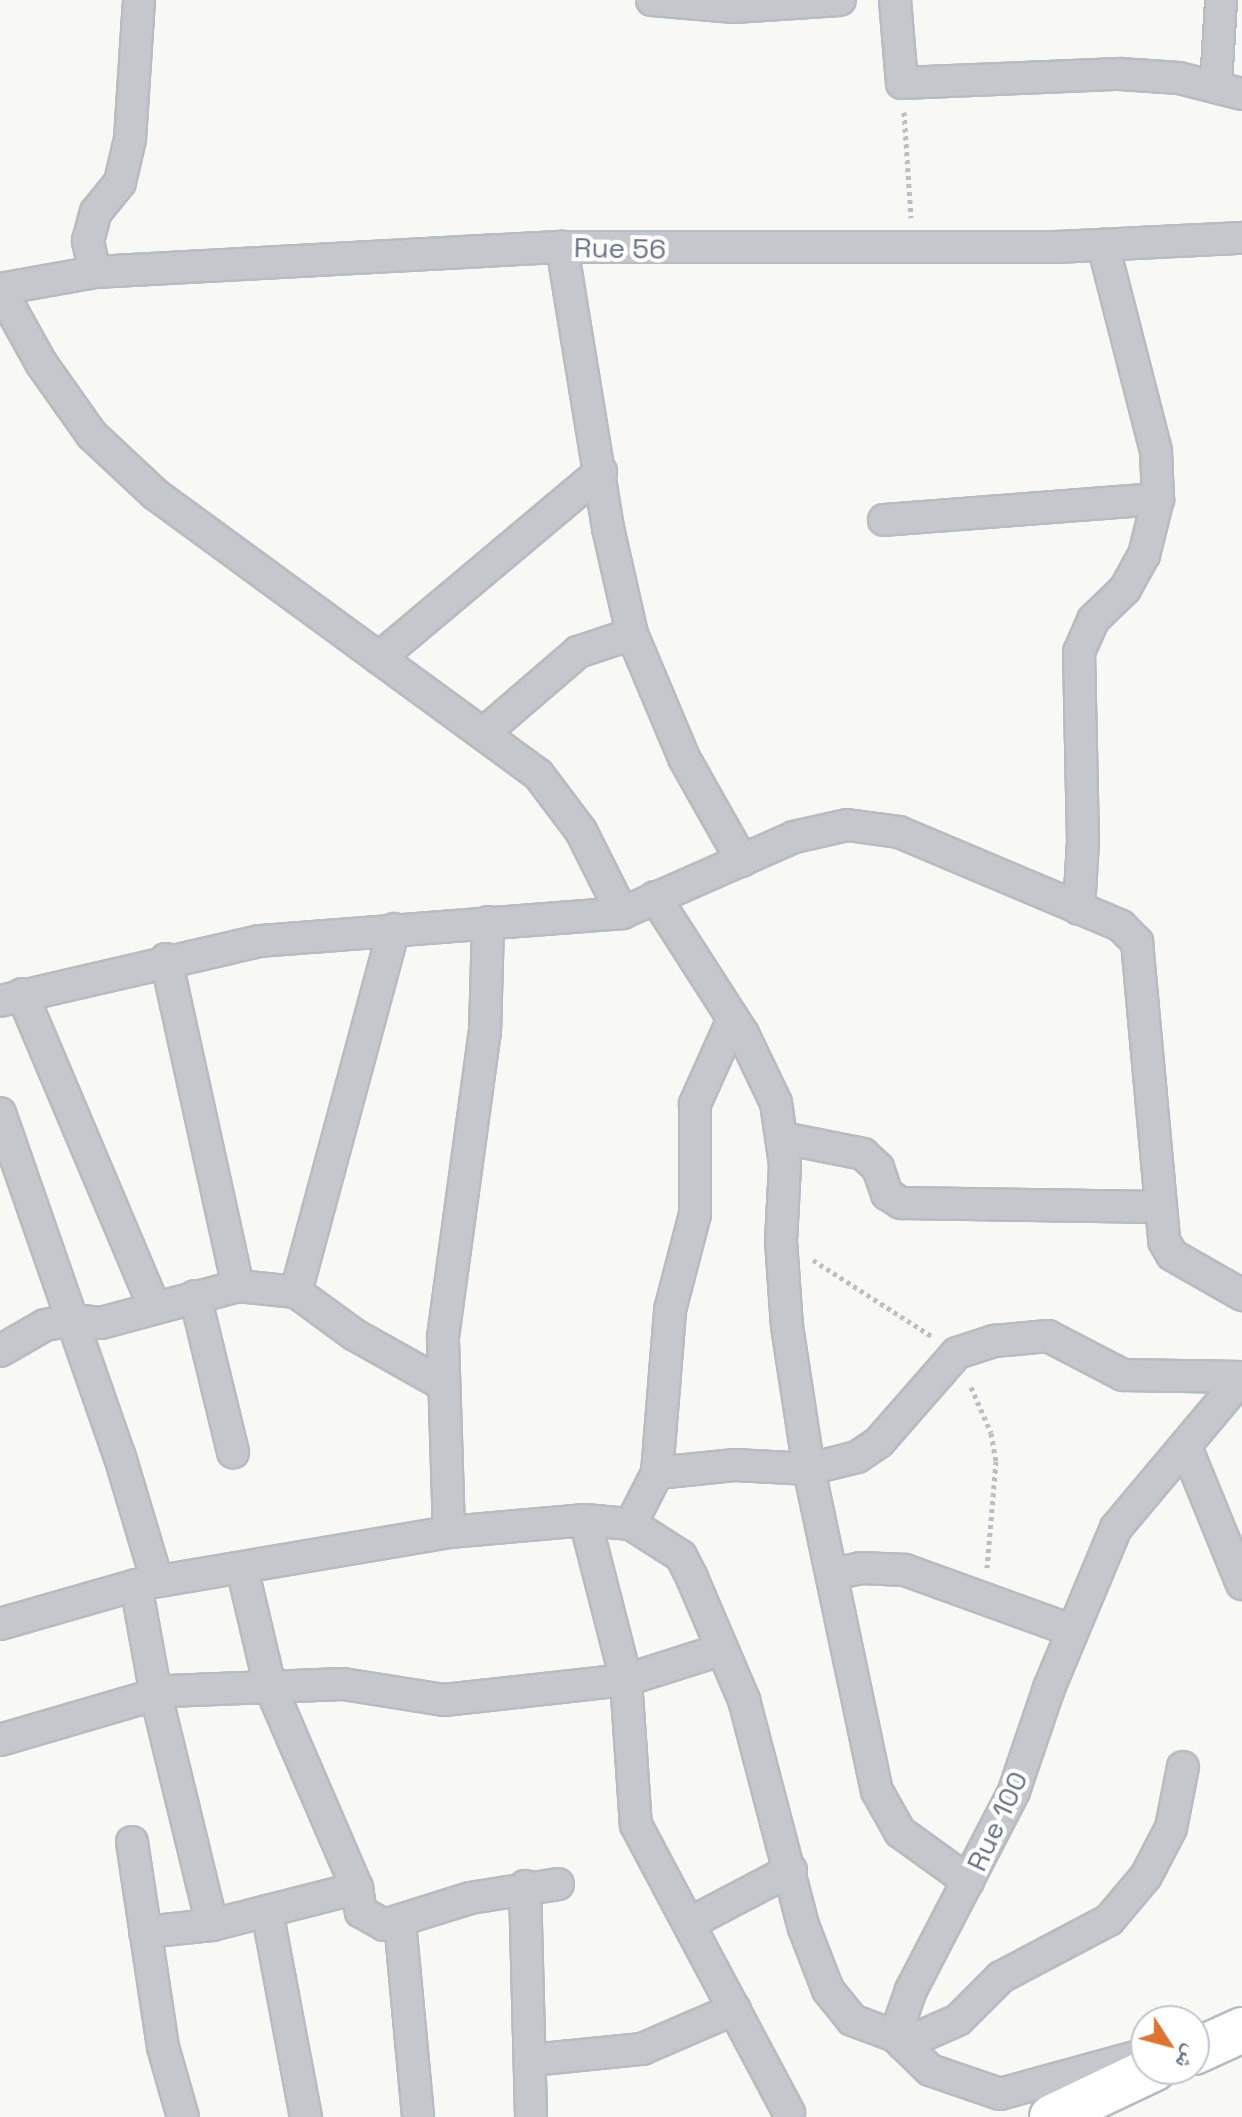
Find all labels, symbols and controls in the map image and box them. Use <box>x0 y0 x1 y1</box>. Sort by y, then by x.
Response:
street label: Rue 56 <box>573 230 667 266</box>
street label: Rue 100 <box>959 1766 1035 1876</box>
north arrow <box>1130 2005 1210 2085</box>
text: ش <box>1170 2040 1206 2076</box>

